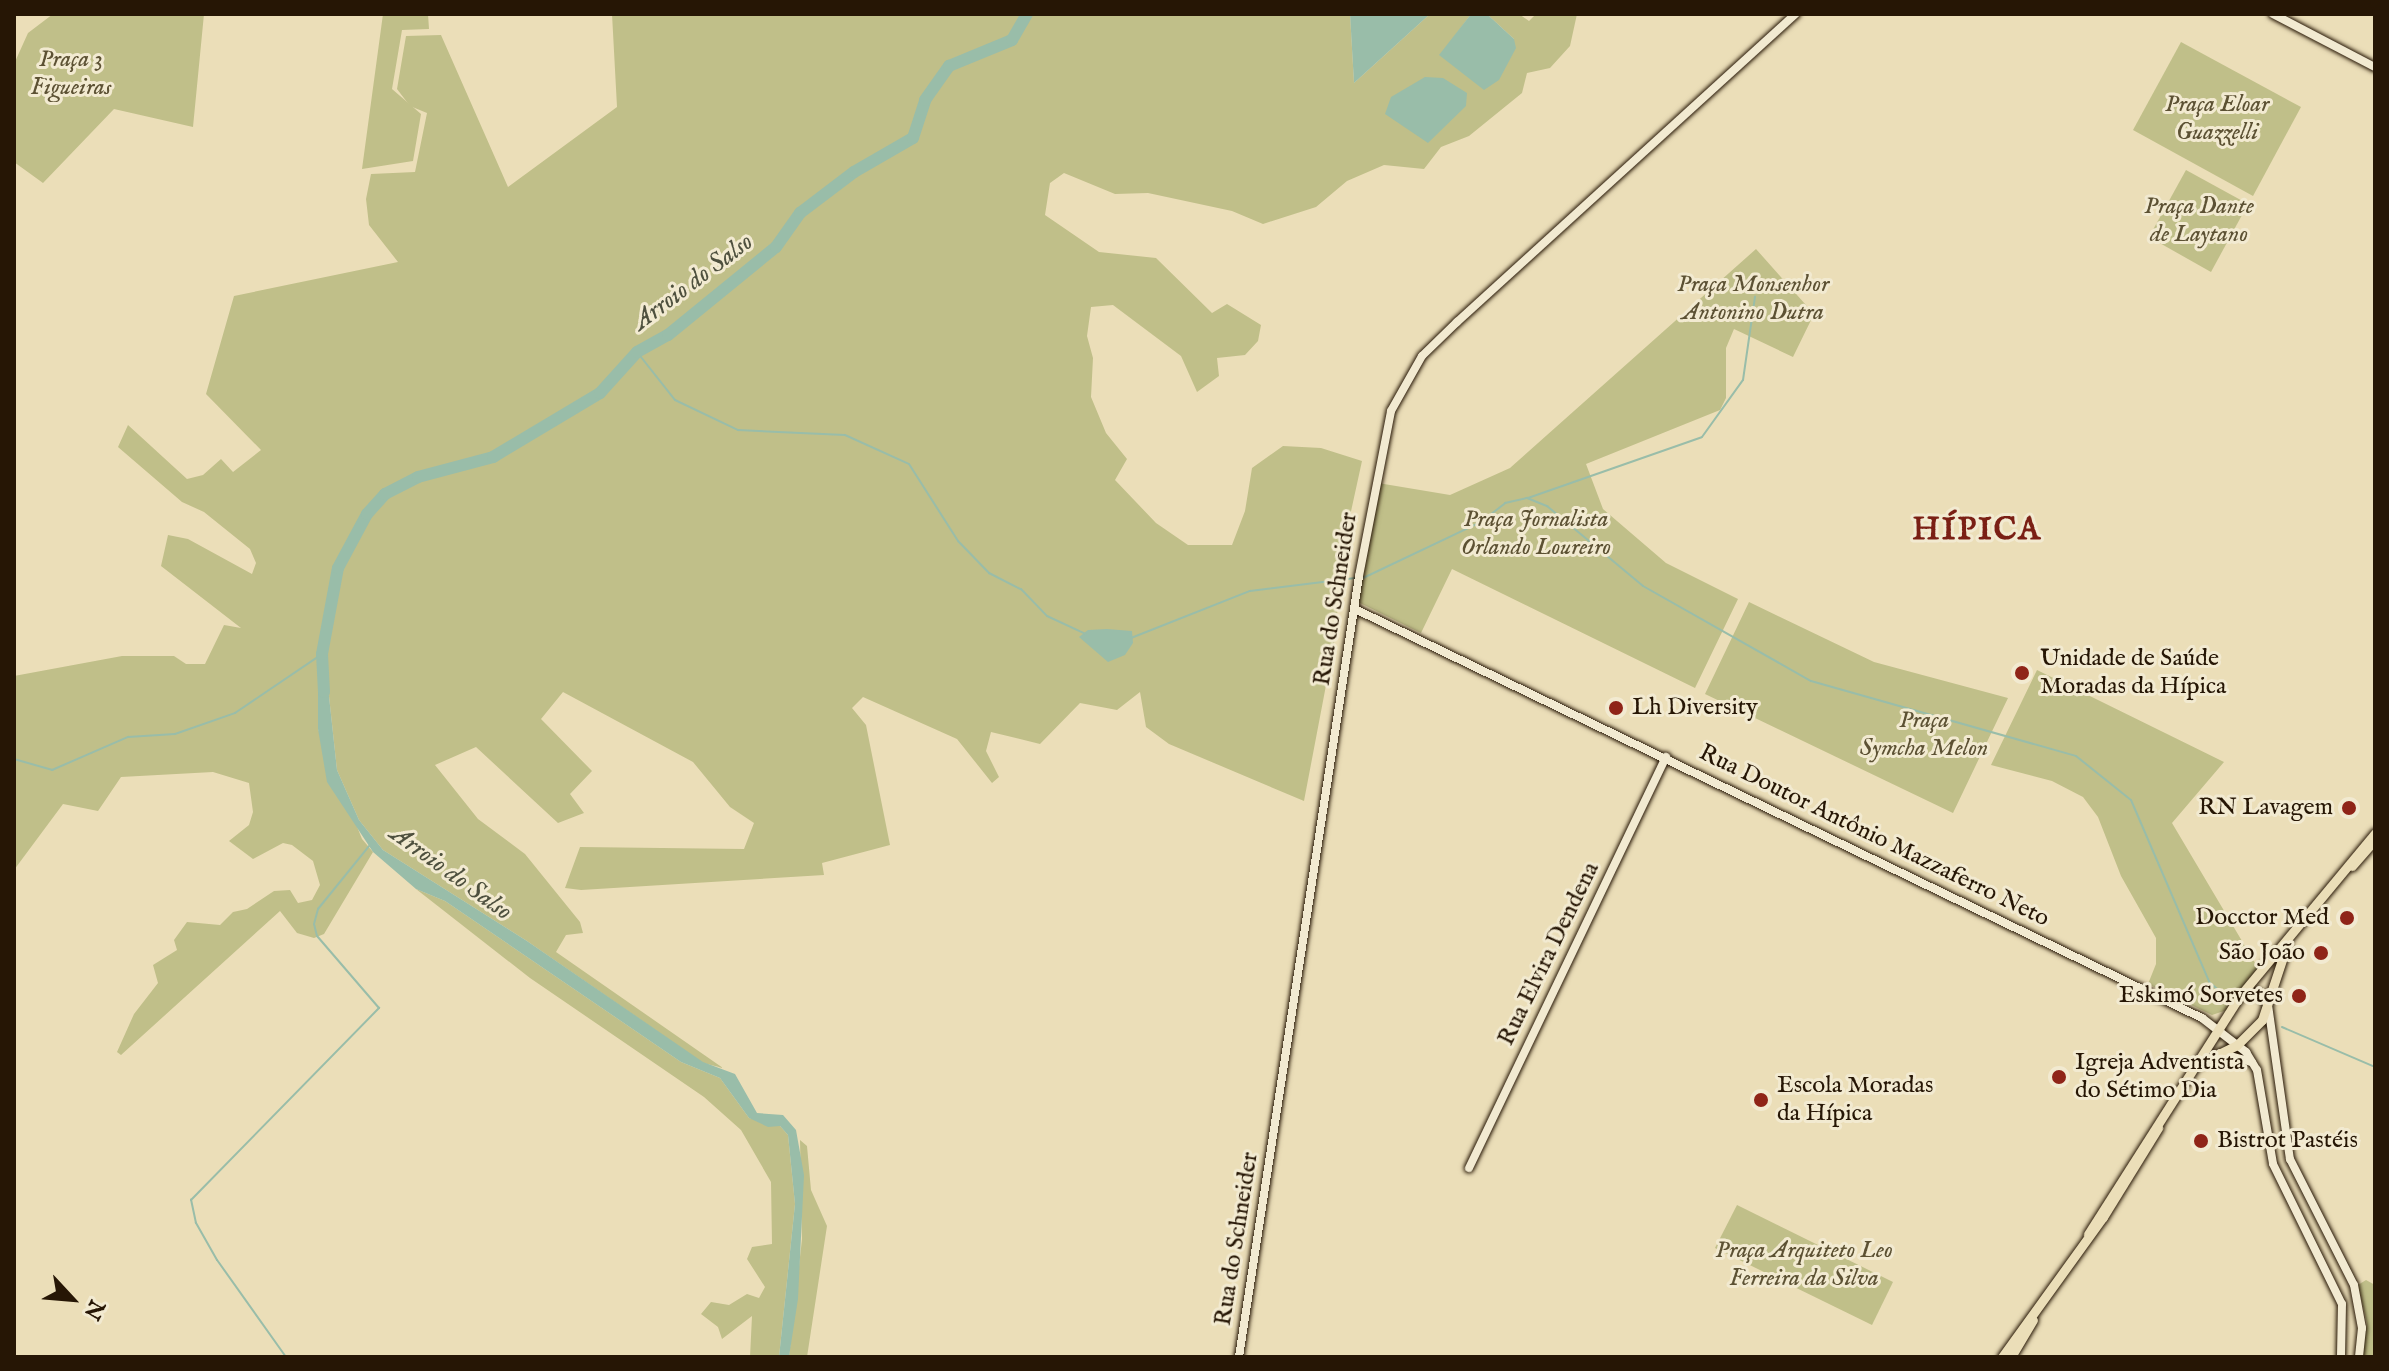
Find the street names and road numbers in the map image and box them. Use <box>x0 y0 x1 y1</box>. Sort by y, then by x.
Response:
street label: Rua do Schneider <box>1308 510 1364 688</box>
street label: Rua Doutor Antônio Mazzaferro Neto <box>1694 738 2054 934</box>
street label: Rua Elvira Dendena <box>1492 858 1606 1050</box>
street label: Rua do Schneider <box>1209 1150 1265 1328</box>

